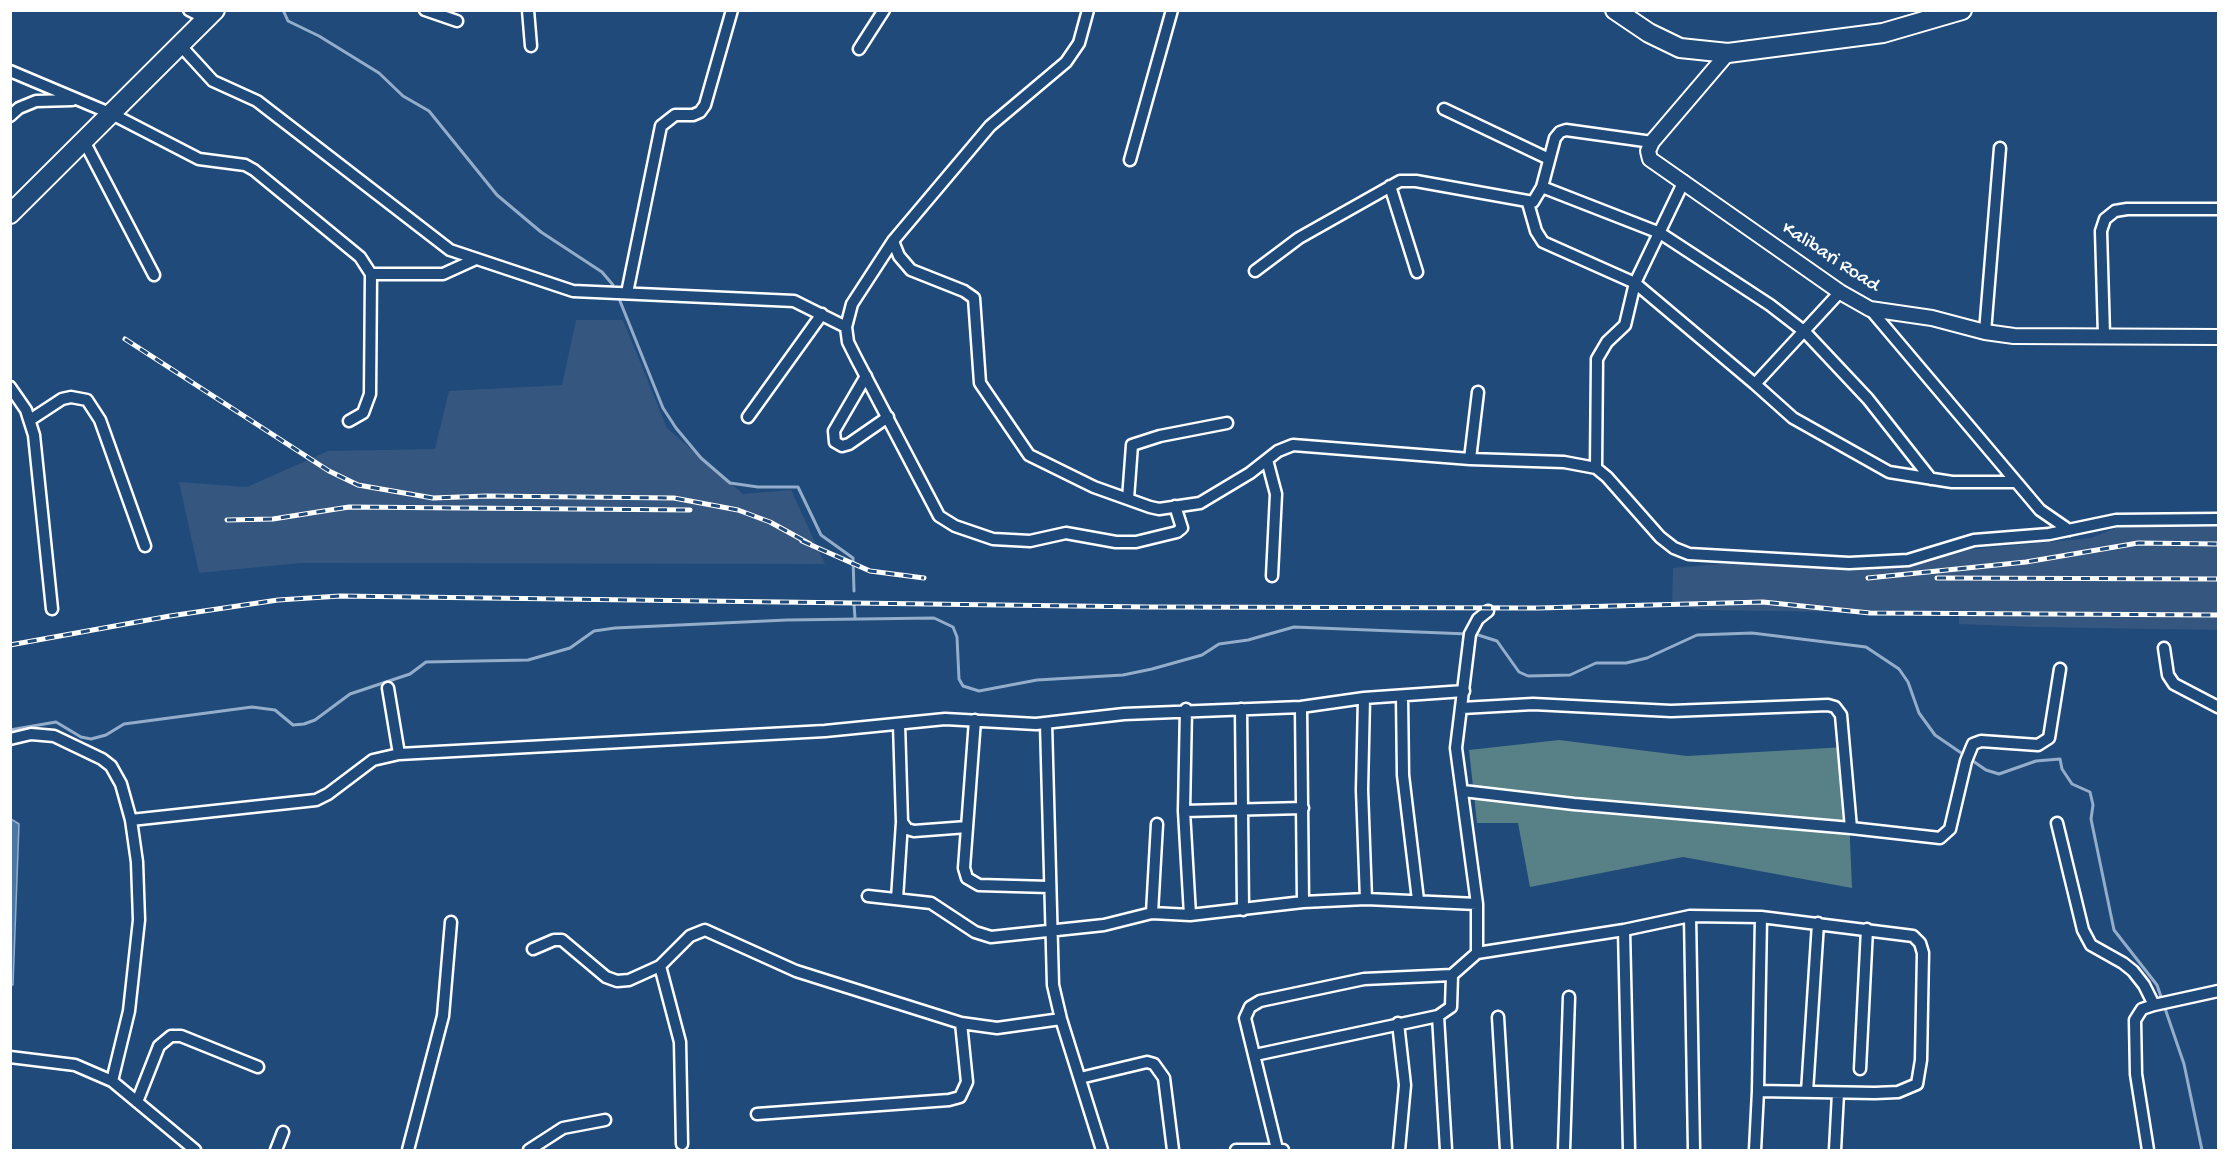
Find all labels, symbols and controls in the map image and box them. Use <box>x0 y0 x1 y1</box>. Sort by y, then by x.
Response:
street label: Kalibari Road <box>1776 217 1884 299</box>

